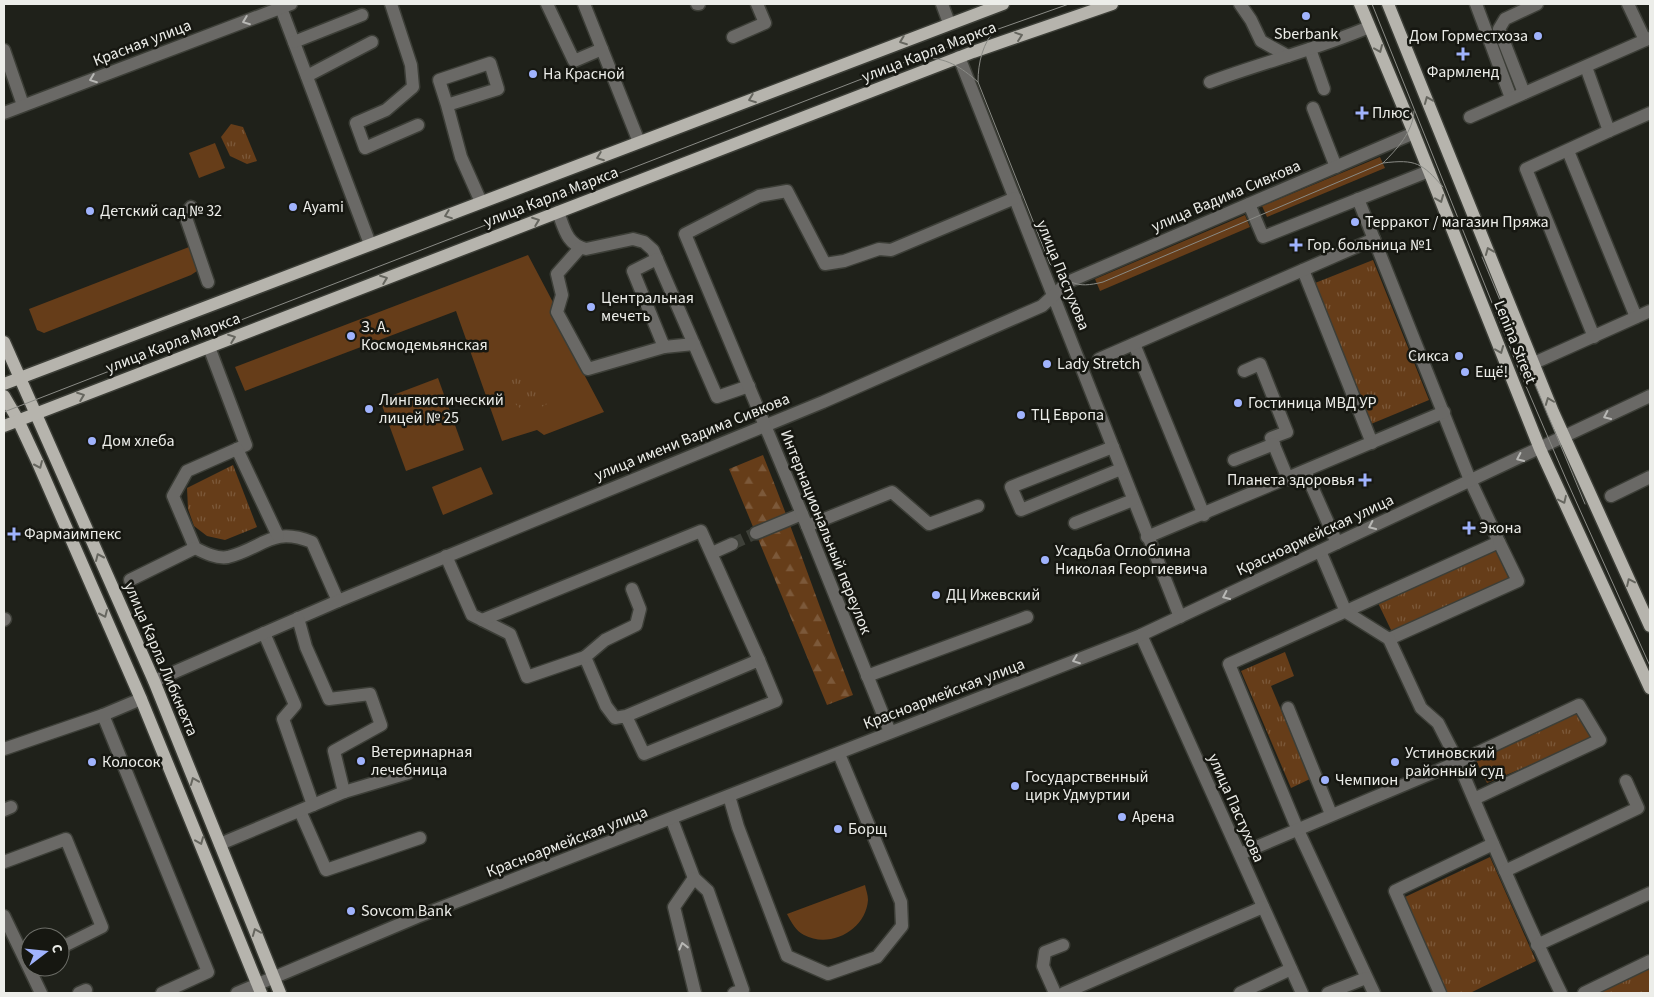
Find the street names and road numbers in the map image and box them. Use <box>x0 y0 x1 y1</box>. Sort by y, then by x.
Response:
street label: Красная улица <box>90 14 194 72</box>
street label: улица Карла Маркса <box>859 16 999 88</box>
street label: улица Вадима Сивкова <box>1148 155 1304 237</box>
street label: улица Карла Маркса <box>481 161 621 233</box>
street label: улица Пастухова <box>1031 217 1095 333</box>
street label: Lenina Street <box>1488 297 1542 388</box>
street label: улица Карла Маркса <box>103 307 243 379</box>
street label: улица имени Вадима Сивкова <box>591 388 793 486</box>
street label: Интернациональный переулок <box>775 426 877 638</box>
street label: Красноармейская улица <box>1233 489 1397 581</box>
street label: улица Карла Либкнехта <box>119 579 203 739</box>
street label: Красноармейская улица <box>860 653 1028 735</box>
street label: улица Пастухова <box>1202 750 1270 866</box>
street label: Красноармейская улица <box>483 801 651 883</box>

